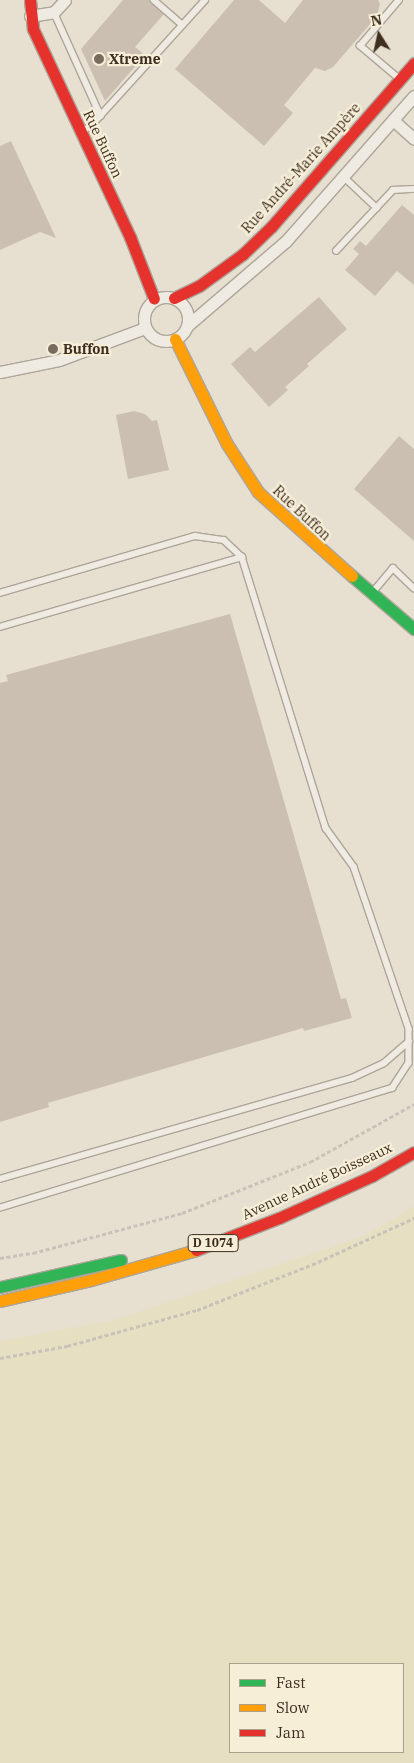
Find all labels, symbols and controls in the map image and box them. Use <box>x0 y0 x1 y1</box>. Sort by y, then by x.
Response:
north arrow <box>354 10 404 60</box>
text: N <box>369 10 383 30</box>
place label: Xtreme <box>109 51 161 67</box>
marker: Xtreme <box>93 53 105 65</box>
street label: Rue André-Marie Ampère <box>238 99 364 237</box>
street label: Rue Buffon <box>80 107 126 181</box>
place label: Buffon <box>63 341 110 357</box>
marker: Buffon <box>47 343 59 355</box>
street label: Rue Buffon <box>270 482 334 544</box>
street label: Avenue André Boisseaux <box>239 1139 395 1223</box>
road number: D 1074 <box>187 1234 239 1252</box>
legend <box>229 1663 404 1753</box>
text: Fast <box>276 1673 306 1692</box>
text: Slow <box>276 1698 309 1717</box>
text: Jam <box>276 1723 305 1742</box>

